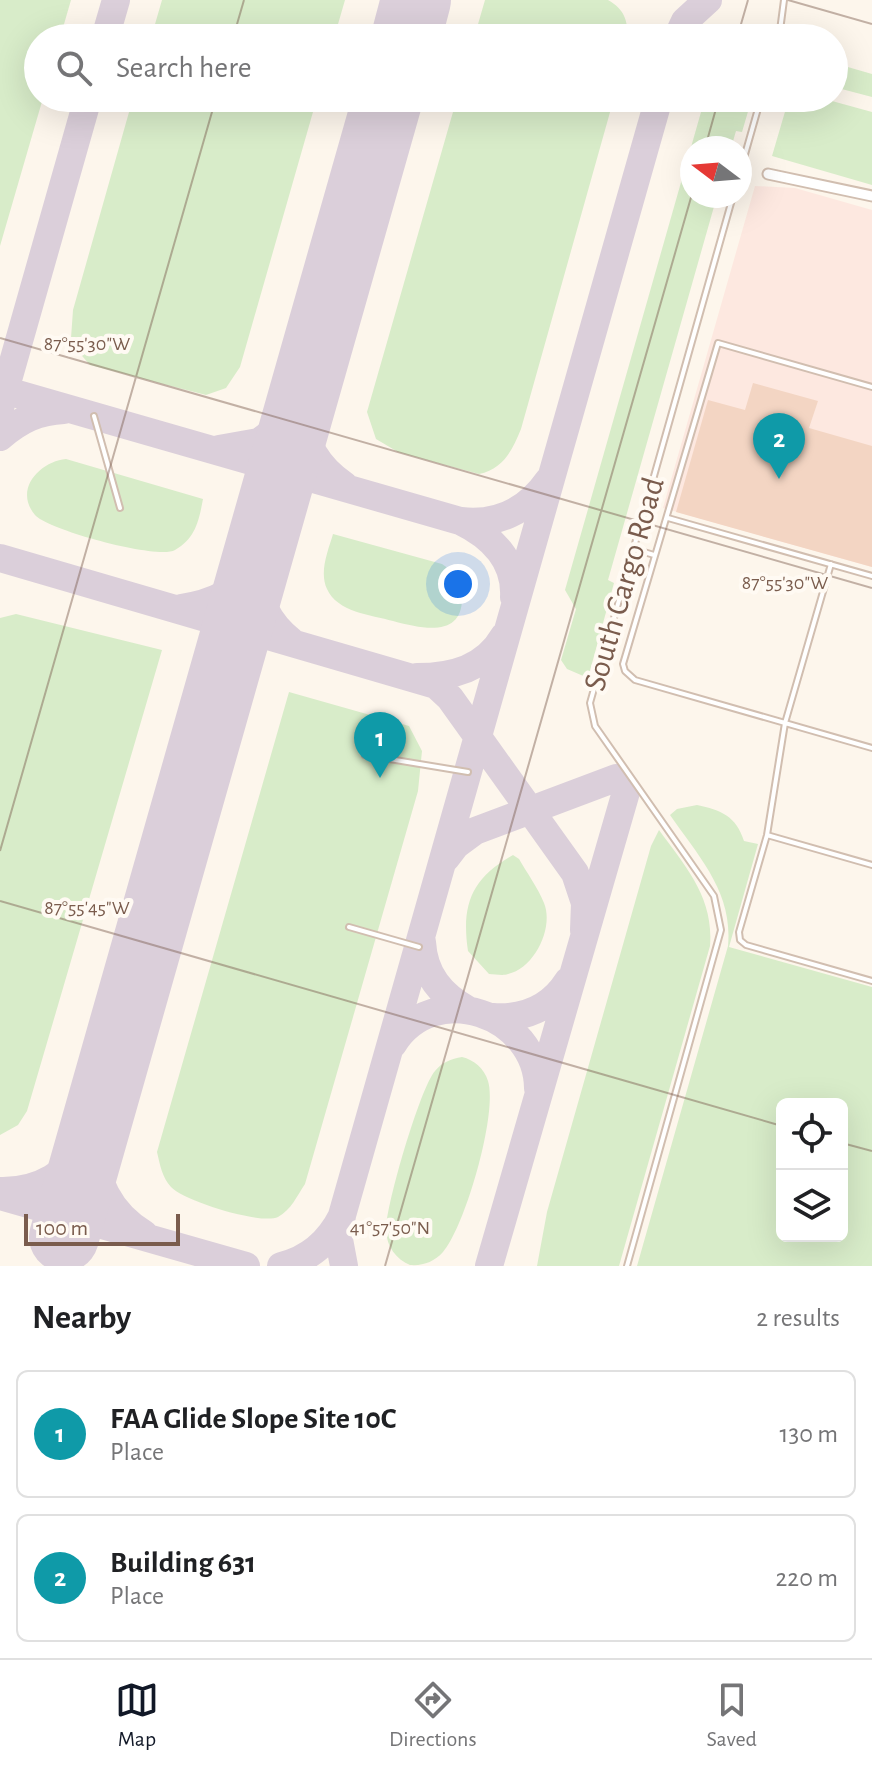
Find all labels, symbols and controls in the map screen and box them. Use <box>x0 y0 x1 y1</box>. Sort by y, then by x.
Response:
search box <box>24 24 848 112</box>
icon: search <box>52 46 96 90</box>
text: Search here <box>116 53 252 83</box>
north arrow <box>680 136 752 208</box>
text: 87°55'30"W <box>44 334 130 354</box>
pin: 2 <box>753 413 805 479</box>
street label: South Cargo Road <box>578 474 670 694</box>
your location <box>438 564 478 604</box>
text: 87°55'30"W <box>742 573 828 593</box>
pin: 1 <box>354 712 406 778</box>
text: 87°55'45"W <box>44 898 130 918</box>
map controls <box>776 1098 848 1242</box>
button: locate <box>776 1098 848 1170</box>
button: layers <box>776 1170 848 1242</box>
scale bar <box>24 1210 180 1246</box>
text: 100 m <box>36 1217 88 1239</box>
text: 41°57'50"N <box>350 1218 430 1238</box>
text: Nearby <box>32 1301 131 1335</box>
text: 2 results <box>756 1305 840 1331</box>
text: FAA Glide Slope Site 10C <box>110 1404 396 1434</box>
text: 1 <box>55 1421 65 1447</box>
text: 130 m <box>780 1421 838 1447</box>
text: Place <box>110 1439 164 1465</box>
text: Building 631 <box>110 1548 256 1578</box>
text: 2 <box>54 1565 66 1591</box>
text: 220 m <box>776 1565 838 1591</box>
text: Place <box>110 1583 164 1609</box>
tab: Map <box>115 1678 159 1752</box>
tab: Directions <box>389 1678 477 1752</box>
tab: Saved <box>707 1678 757 1752</box>

